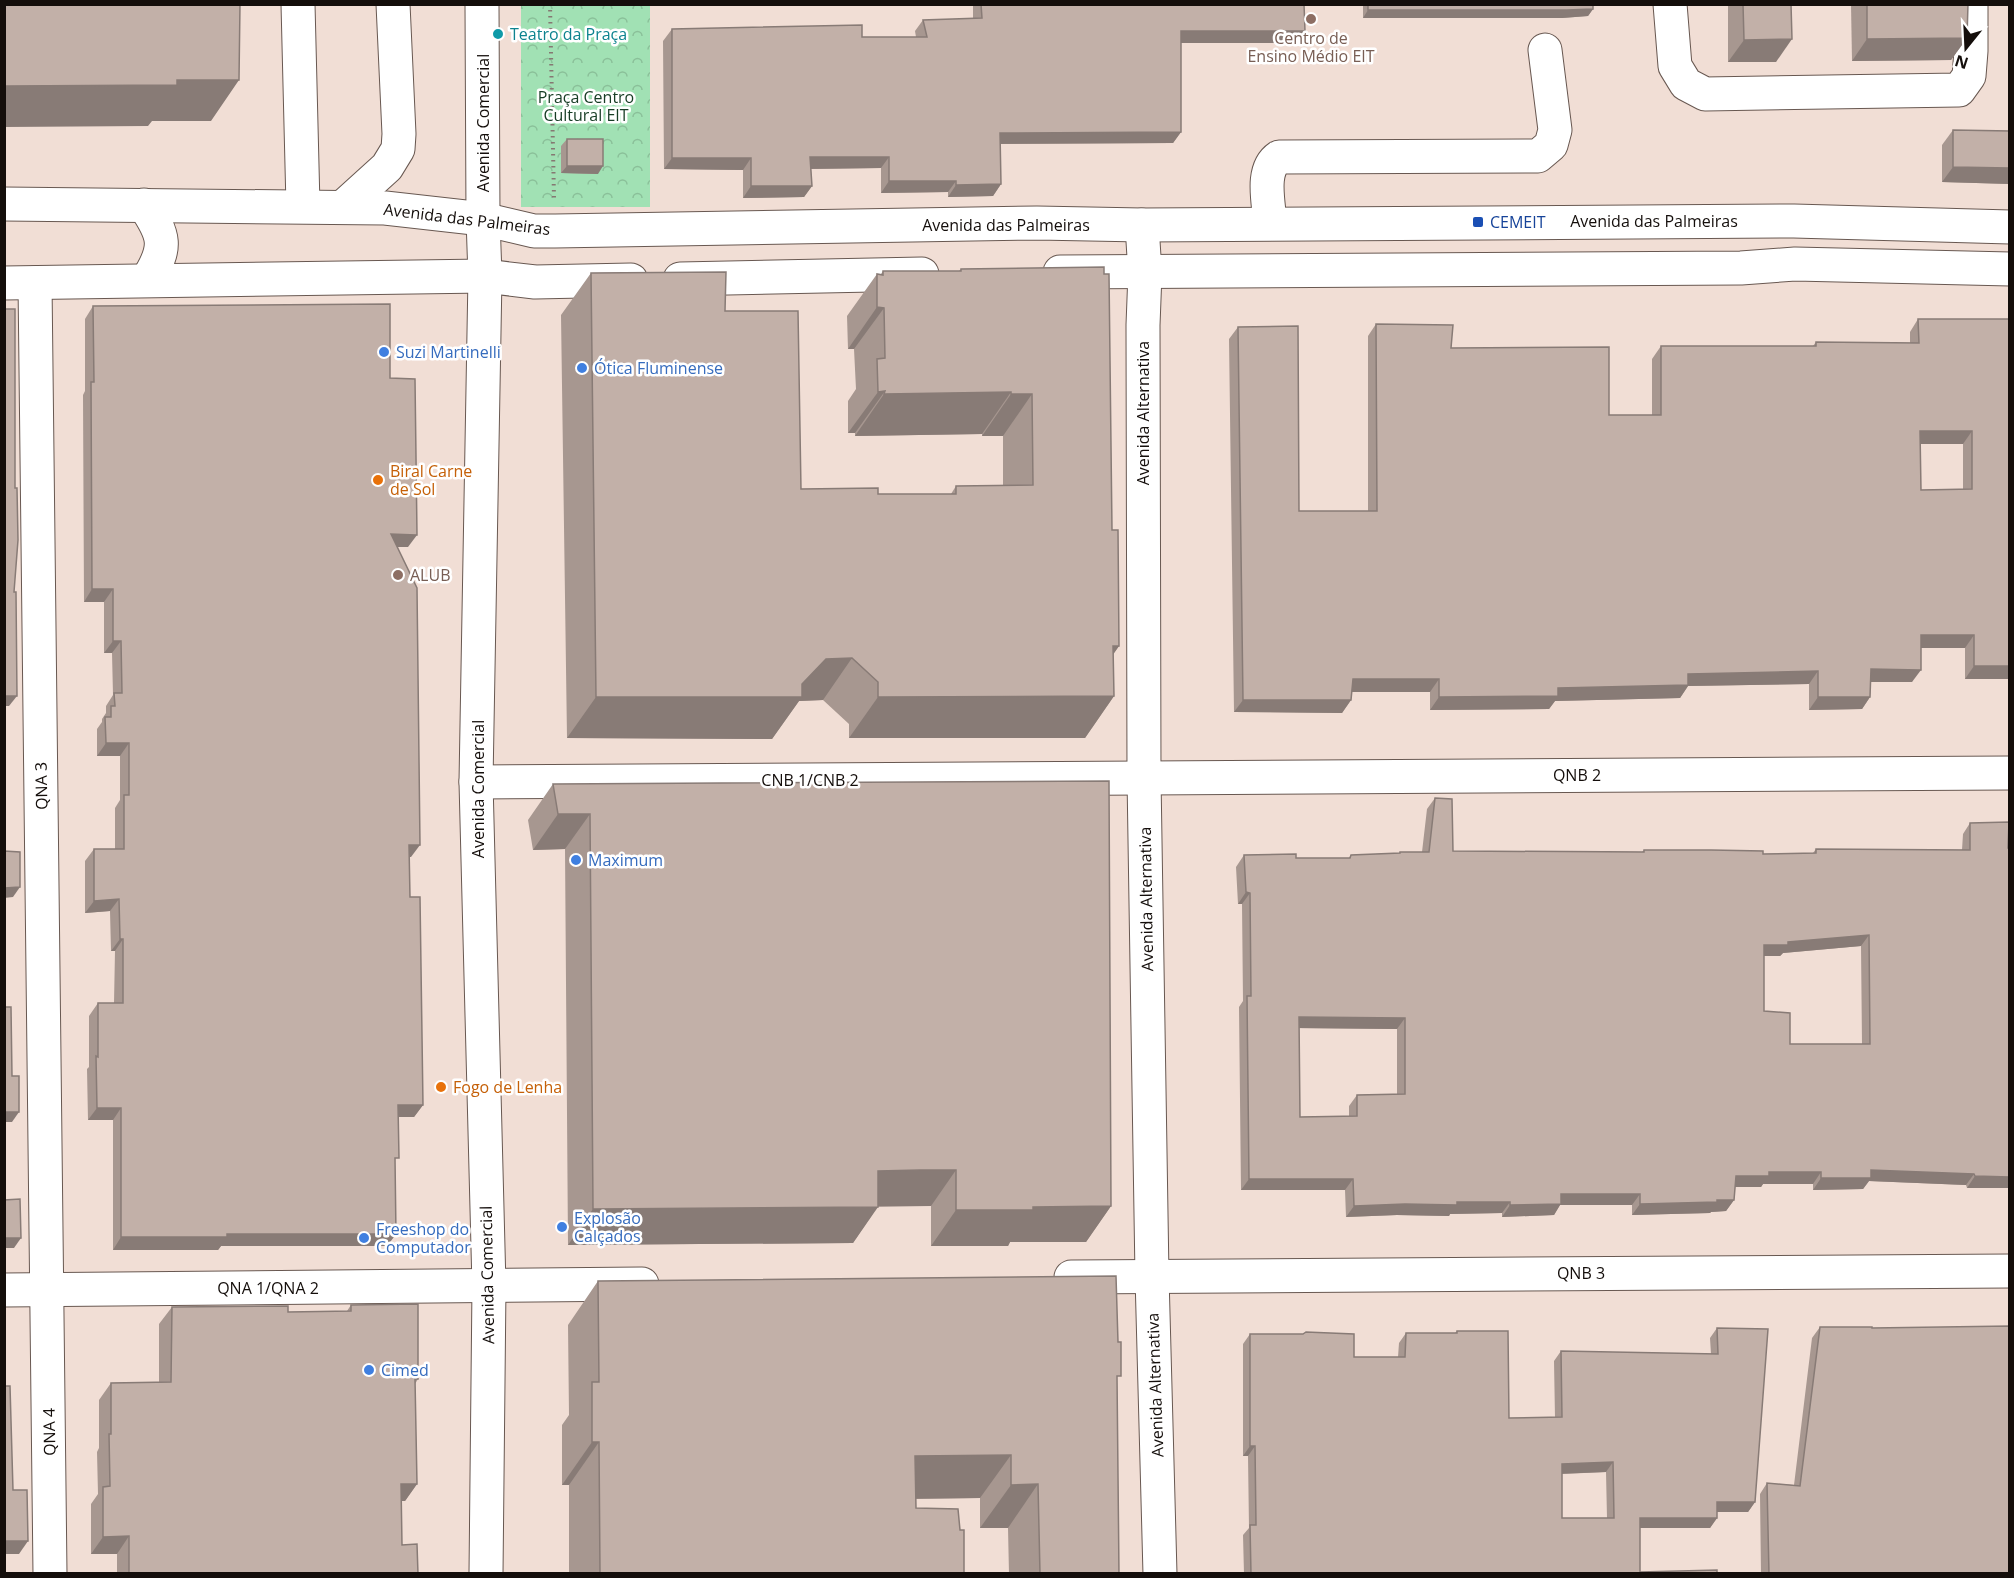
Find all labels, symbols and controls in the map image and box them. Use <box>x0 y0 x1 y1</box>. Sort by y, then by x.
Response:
marker: Centro de Ensino Médio EIT <box>1304 12 1318 26</box>
north arrow <box>1936 18 1996 78</box>
place label: Teatro da Praça <box>510 23 627 45</box>
marker: Teatro da Praça <box>491 27 505 41</box>
place label: Centro de Ensino Médio EIT <box>1247 27 1375 67</box>
text: N <box>1952 50 1971 75</box>
street label: Avenida Comercial <box>472 54 494 192</box>
park label: Praça Centro Cultural EIT <box>538 86 634 126</box>
street label: Avenida das Palmeiras <box>382 198 552 240</box>
street label: Avenida das Palmeiras <box>1570 210 1738 232</box>
place label: CEMEIT <box>1490 211 1546 233</box>
street label: Avenida das Palmeiras <box>922 214 1090 236</box>
marker: CEMEIT <box>1471 215 1485 229</box>
place label: Suzi Martinelli <box>396 341 501 363</box>
street label: Avenida Alternativa <box>1132 341 1154 485</box>
marker: Suzi Martinelli <box>377 345 391 359</box>
place label: Ótica Fluminense <box>594 357 723 379</box>
marker: Ótica Fluminense <box>575 361 589 375</box>
place label: Biral Carne de Sol <box>390 460 472 500</box>
marker: Biral Carne de Sol <box>371 473 385 487</box>
place label: ALUB <box>410 564 450 586</box>
marker: ALUB <box>391 568 405 582</box>
street label: Avenida Comercial <box>467 720 489 858</box>
street label: QNA 3 <box>30 762 52 810</box>
street label: QNB 2 <box>1553 764 1601 786</box>
street label: CNB 1/CNB 2 <box>761 769 859 791</box>
street label: Avenida Alternativa <box>1134 827 1158 971</box>
place label: Maximum <box>588 849 663 871</box>
marker: Maximum <box>569 853 583 867</box>
place label: Fogo de Lenha <box>453 1076 562 1098</box>
marker: Fogo de Lenha <box>434 1080 448 1094</box>
street label: Avenida Comercial <box>475 1206 499 1344</box>
place label: Explosão Calçados <box>574 1207 641 1247</box>
place label: Freeshop do Computador <box>376 1218 471 1258</box>
marker: Explosão Calçados <box>555 1220 569 1234</box>
marker: Freeshop do Computador <box>357 1231 371 1245</box>
street label: QNB 3 <box>1557 1262 1605 1284</box>
street label: QNA 1/QNA 2 <box>217 1277 319 1299</box>
street label: Avenida Alternativa <box>1141 1312 1169 1458</box>
place label: Cimed <box>381 1359 429 1381</box>
marker: Cimed <box>362 1363 376 1377</box>
street label: QNA 4 <box>38 1408 60 1456</box>

